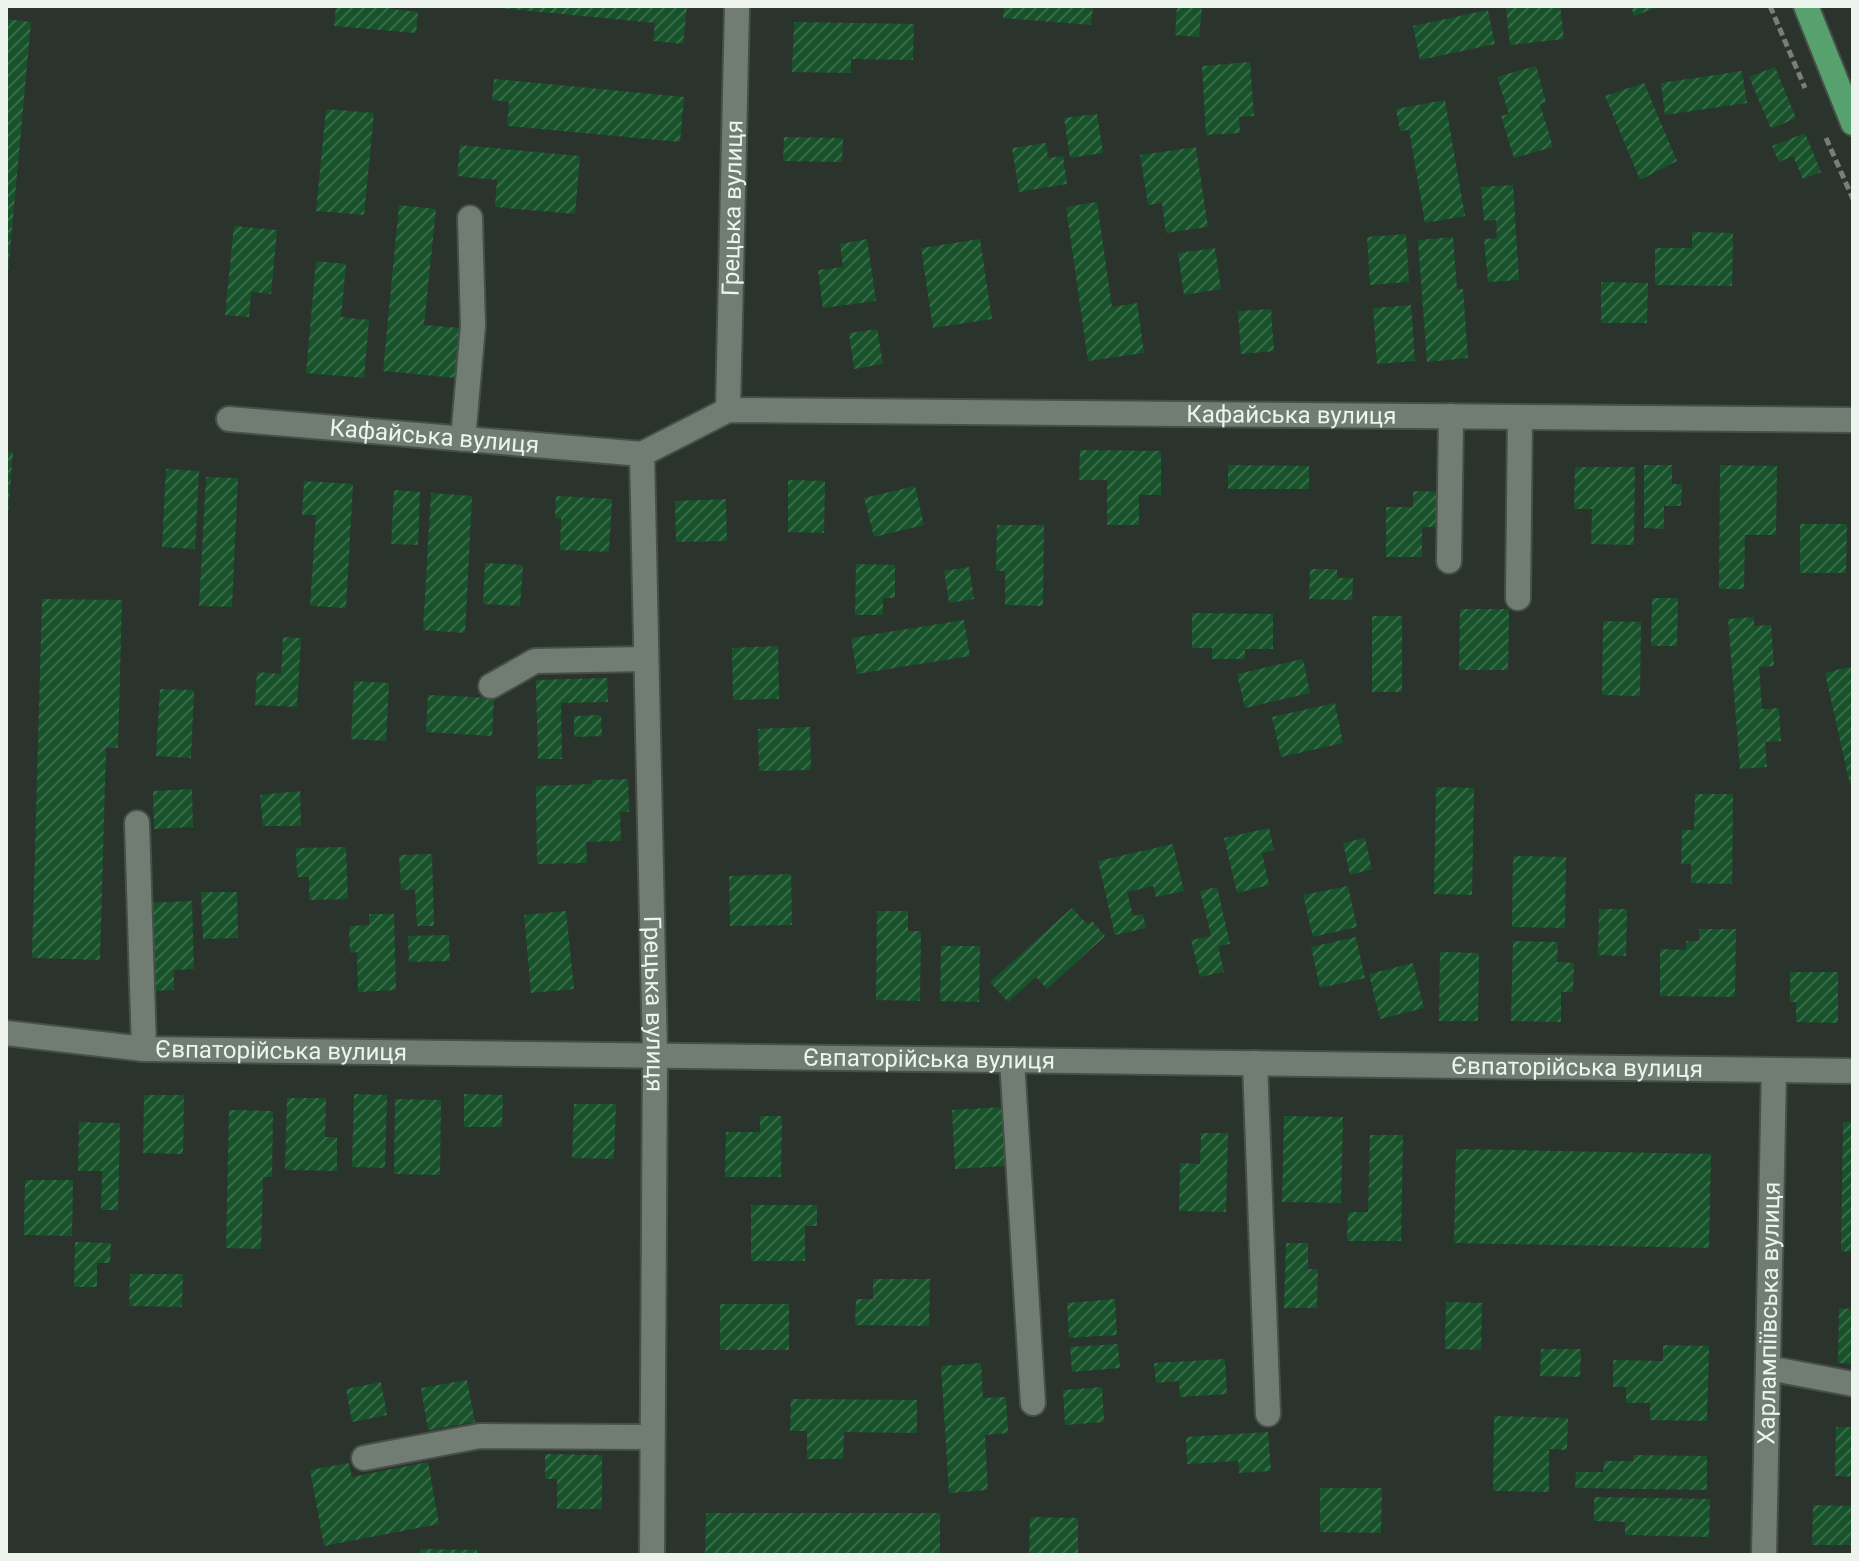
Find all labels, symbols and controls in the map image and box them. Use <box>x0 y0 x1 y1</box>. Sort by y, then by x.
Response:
street label: Грецька вулиця <box>717 120 748 296</box>
street label: Кафайська вулиця <box>1186 400 1397 430</box>
street label: Кафайська вулиця <box>328 414 540 459</box>
street label: Грецька вулиця <box>638 915 669 1092</box>
street label: Євпаторійська вулиця <box>155 1035 407 1066</box>
street label: Євпаторійська вулиця <box>803 1043 1055 1075</box>
street label: Євпаторійська вулиця <box>1451 1052 1703 1083</box>
street label: Харлампіївська вулиця <box>1752 1181 1786 1445</box>

